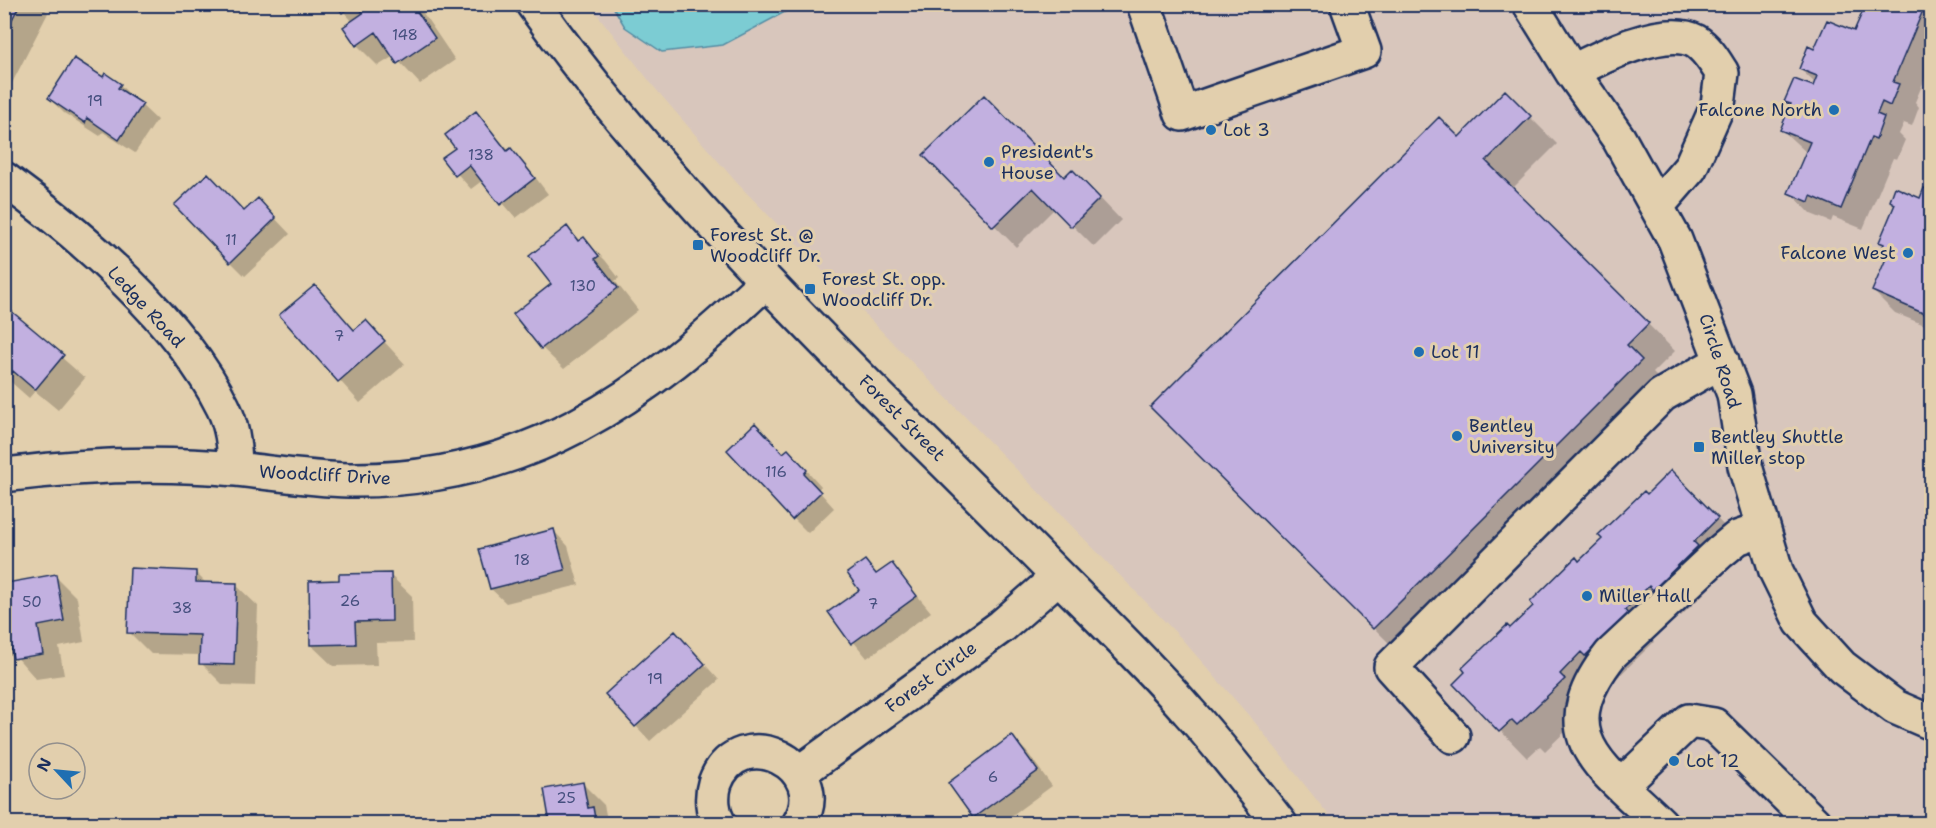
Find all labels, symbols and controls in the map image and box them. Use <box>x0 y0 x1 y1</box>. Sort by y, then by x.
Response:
house number: 148 <box>392 25 418 45</box>
house number: 19 <box>87 91 103 111</box>
place label: Falcone North <box>1699 98 1822 122</box>
marker: Falcone North <box>1827 103 1841 117</box>
place label: Lot 3 <box>1223 118 1270 142</box>
marker: Lot 3 <box>1204 123 1218 137</box>
place label: President's House <box>1001 140 1094 185</box>
house number: 138 <box>468 145 494 165</box>
marker: President's House <box>982 155 996 169</box>
place label: Forest St. @ Woodcliff Dr. <box>710 223 821 268</box>
house number: 11 <box>225 230 237 250</box>
marker: Forest St. @ Woodcliff Dr. <box>691 238 705 252</box>
place label: Falcone West <box>1781 241 1896 265</box>
marker: Falcone West <box>1901 246 1915 260</box>
street label: Ledge Road <box>102 261 190 353</box>
place label: Forest St. opp. Woodcliff Dr. <box>822 267 946 312</box>
house number: 130 <box>570 276 596 296</box>
marker: Forest St. opp. Woodcliff Dr. <box>803 282 817 296</box>
street label: Circle Road <box>1693 310 1747 412</box>
house number: 7 <box>334 326 344 346</box>
place label: Lot 11 <box>1431 340 1480 364</box>
marker: Lot 11 <box>1412 345 1426 359</box>
street label: Forest Street <box>854 370 951 467</box>
place label: Bentley University <box>1469 414 1555 459</box>
place label: Bentley Shuttle Miller stop <box>1711 425 1844 470</box>
marker: Bentley University <box>1450 429 1464 443</box>
marker: Bentley Shuttle Miller stop <box>1692 440 1706 454</box>
street label: Woodcliff Drive <box>258 460 392 490</box>
house number: 116 <box>765 462 787 482</box>
house number: 18 <box>514 550 530 570</box>
place label: Miller Hall <box>1599 584 1692 608</box>
marker: Miller Hall <box>1580 589 1594 603</box>
house number: 26 <box>340 591 360 611</box>
house number: 50 <box>22 592 42 612</box>
house number: 7 <box>868 594 878 614</box>
house number: 38 <box>172 598 192 618</box>
street label: Forest Circle <box>880 636 982 718</box>
house number: 19 <box>647 669 663 689</box>
north arrow <box>27 741 87 801</box>
place label: Lot 12 <box>1686 749 1739 773</box>
text: N <box>32 754 56 775</box>
marker: Lot 12 <box>1667 754 1681 768</box>
house number: 6 <box>988 767 998 787</box>
house number: 25 <box>556 788 576 808</box>

